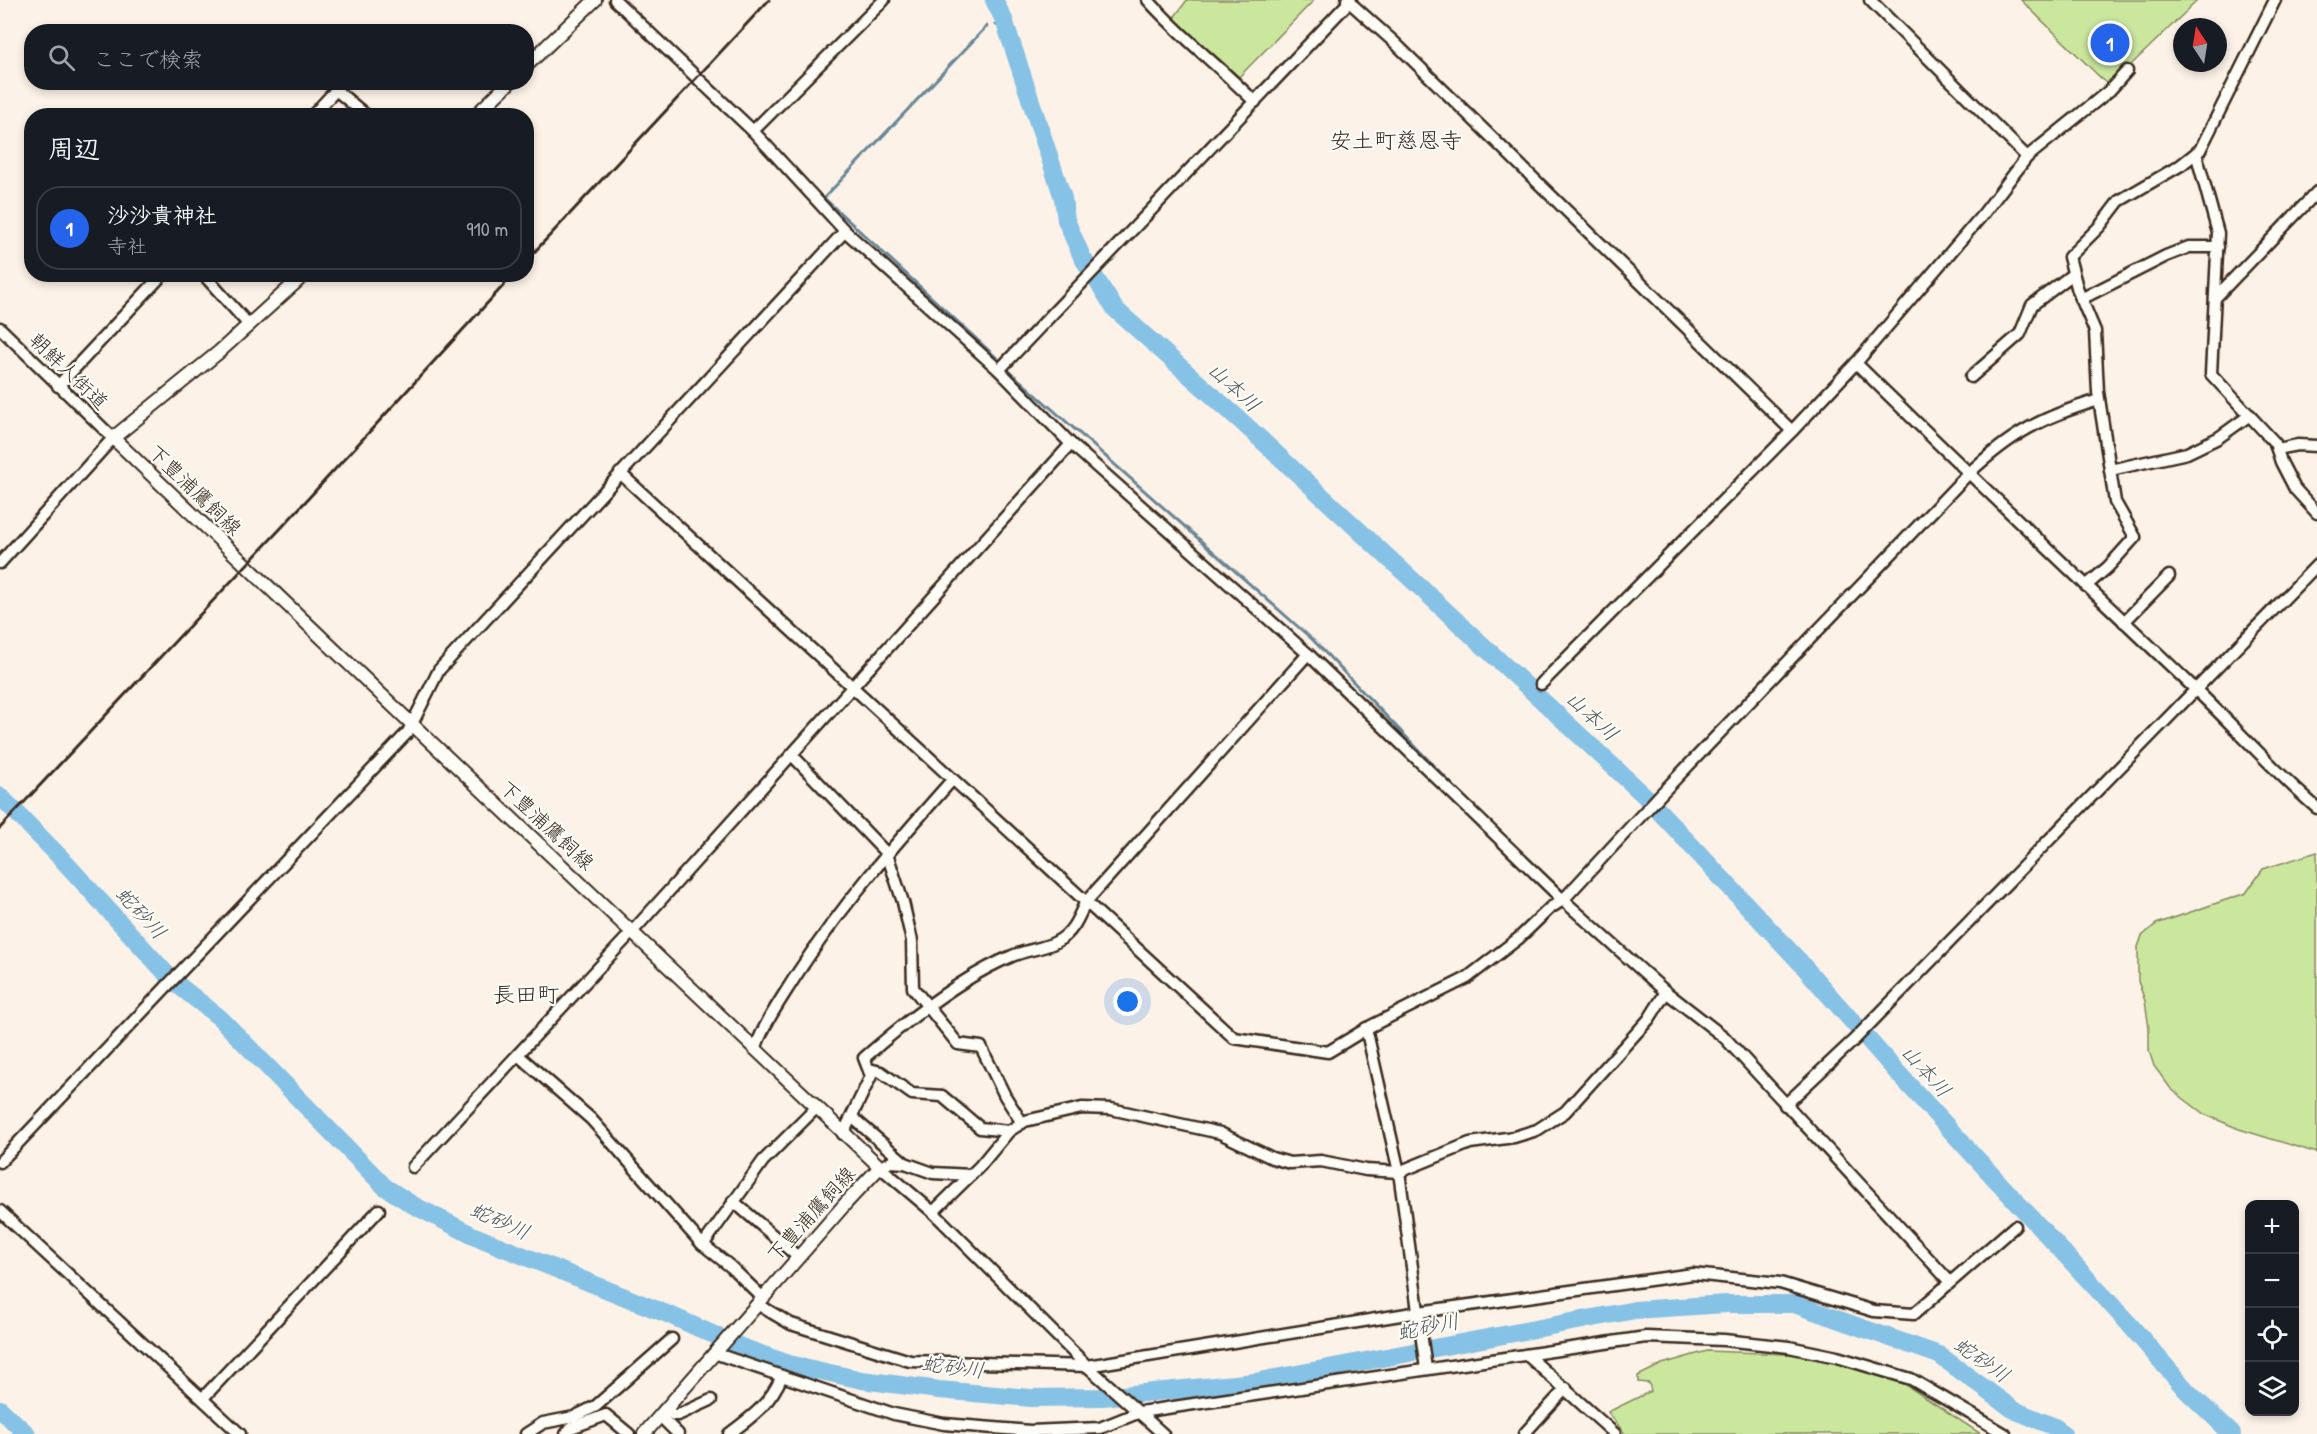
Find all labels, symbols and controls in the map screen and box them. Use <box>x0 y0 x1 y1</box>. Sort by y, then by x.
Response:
north arrow <box>2173 18 2227 72</box>
pin: 1 <box>2090 20 2130 66</box>
search box <box>24 24 534 90</box>
icon: search <box>45 41 78 74</box>
text: ここで検索 <box>93 44 203 74</box>
district label: 安土町慈恩寺 <box>1330 125 1462 155</box>
text: 周辺 <box>48 131 100 166</box>
text: 沙沙貴神社 <box>107 200 217 230</box>
text: 1 <box>66 215 73 242</box>
text: 910 m <box>466 215 508 242</box>
text: 寺社 <box>107 232 147 259</box>
street label: 朝鮮人街道 <box>24 326 115 415</box>
water label: 山本川 <box>1201 355 1267 419</box>
street label: 下豊浦鷹飼線 <box>143 438 248 541</box>
water label: 山本川 <box>1559 684 1625 748</box>
street label: 下豊浦鷹飼線 <box>494 774 600 875</box>
water label: 蛇砂川 <box>109 880 173 946</box>
district label: 長田町 <box>493 979 559 1009</box>
your location <box>1113 987 1142 1016</box>
water label: 山本川 <box>1895 1038 1958 1104</box>
street label: 下豊浦鷹飼線 <box>760 1160 861 1267</box>
water label: 蛇砂川 <box>466 1194 535 1247</box>
map controls <box>2245 1200 2299 1416</box>
button: + <box>2245 1200 2299 1254</box>
button: − <box>2245 1254 2299 1308</box>
water label: 蛇砂川 <box>1394 1306 1462 1347</box>
button: locate <box>2245 1308 2299 1362</box>
water label: 蛇砂川 <box>1948 1330 2016 1390</box>
water label: 蛇砂川 <box>920 1348 986 1385</box>
button: layers <box>2245 1362 2299 1416</box>

